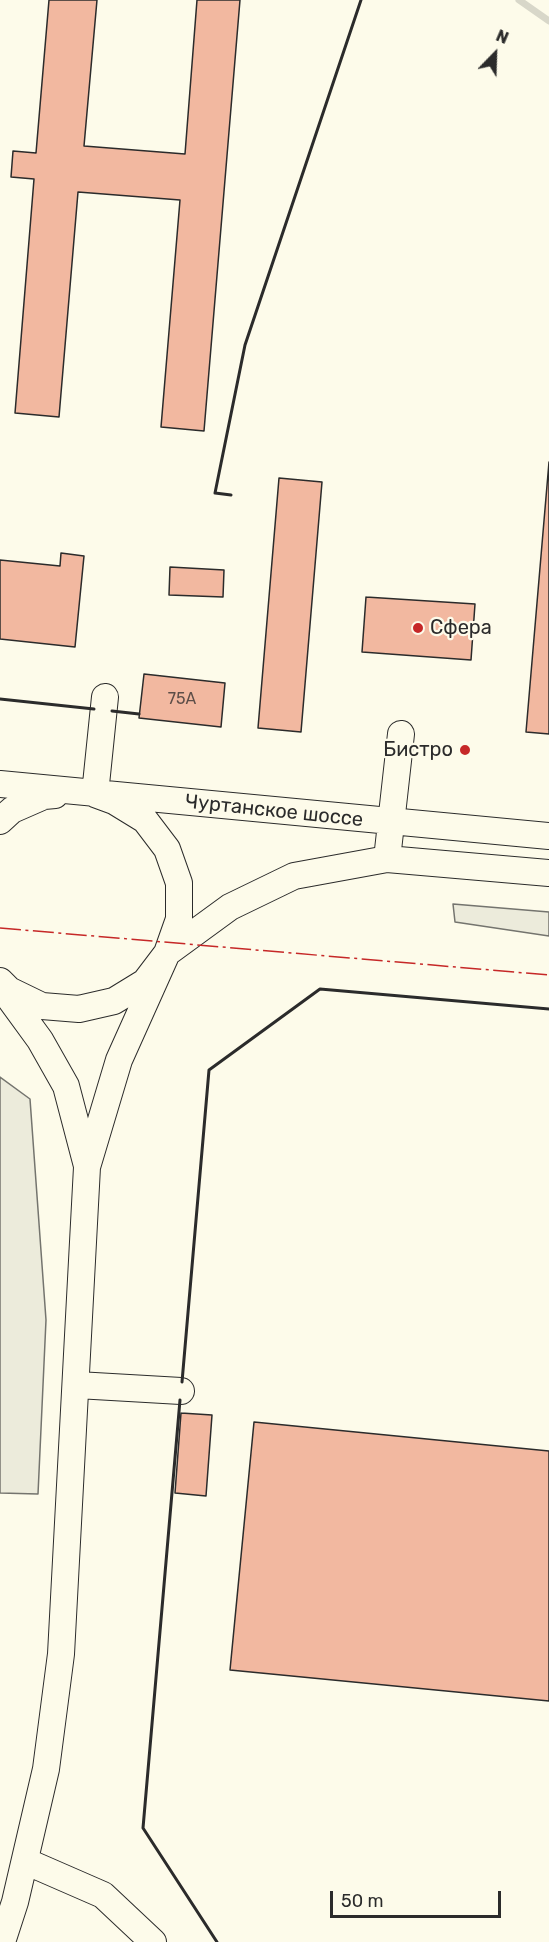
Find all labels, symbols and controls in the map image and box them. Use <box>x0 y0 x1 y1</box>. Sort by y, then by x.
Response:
north arrow <box>465 24 525 84</box>
text: N <box>493 26 511 48</box>
place label: Сфера <box>430 616 492 640</box>
marker: Сфера <box>411 621 425 635</box>
house number: 75А <box>168 689 196 709</box>
place label: Бистро <box>383 738 453 762</box>
marker: Бистро <box>458 743 472 757</box>
street label: Чуртанское шоссе <box>184 790 364 832</box>
scale bar <box>333 1879 504 1917</box>
text: 50 m <box>341 1890 384 1912</box>

